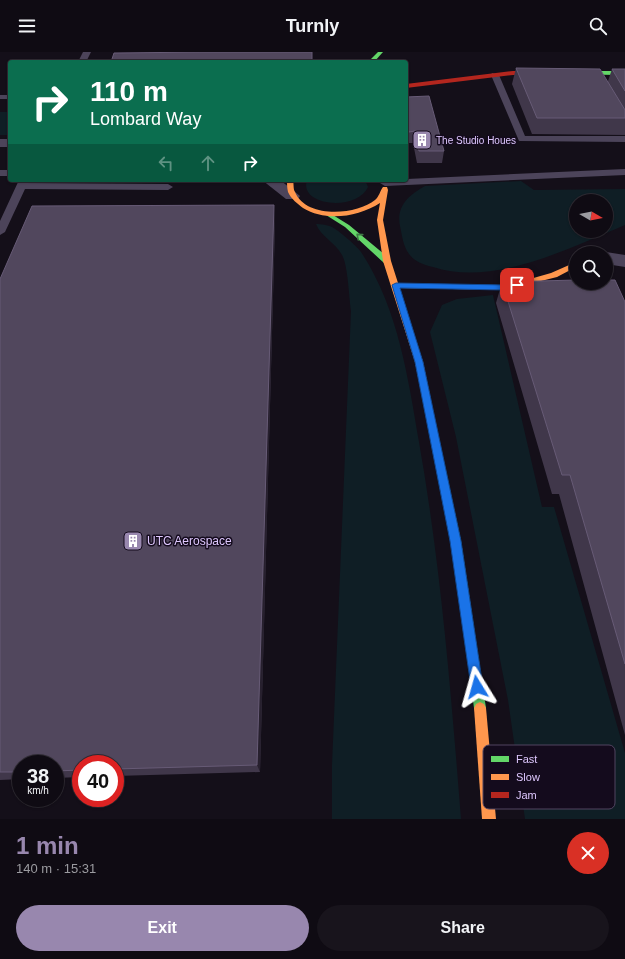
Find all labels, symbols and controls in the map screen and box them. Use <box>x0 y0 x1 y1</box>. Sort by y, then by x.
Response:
icon: menu <box>16 15 38 37</box>
icon: search <box>587 15 609 37</box>
text: Turnly <box>286 16 339 36</box>
icon: right <box>24 76 76 128</box>
text: 110 m <box>90 76 168 107</box>
text: Lombard Way <box>90 109 201 129</box>
building icon: The Studio Houes <box>411 129 433 151</box>
place label: The Studio Houes <box>436 135 516 146</box>
icon: left <box>155 152 177 174</box>
icon: ahead <box>197 152 219 174</box>
icon: right <box>239 152 261 174</box>
north arrow <box>569 194 613 238</box>
map controls <box>569 194 613 290</box>
one-way arrow <box>356 234 363 241</box>
button: search <box>569 246 613 290</box>
pin <box>500 268 534 302</box>
icon: arrive <box>506 274 528 296</box>
building icon: UTC Aerospace <box>122 530 144 552</box>
place label: UTC Aerospace <box>147 534 232 548</box>
position arrow <box>456 666 498 708</box>
legend <box>483 745 615 809</box>
text: Fast <box>516 753 537 765</box>
speed limit sign: 40 <box>72 755 124 807</box>
text: 38 <box>27 765 49 787</box>
text: Slow <box>516 771 540 783</box>
text: km/h <box>27 785 49 796</box>
text: Jam <box>516 789 537 801</box>
text: 1 min <box>16 832 79 859</box>
button: close <box>567 832 609 874</box>
text: 140 m · 15:31 <box>16 861 96 876</box>
button: Exit <box>16 905 309 951</box>
button: Share <box>317 905 609 951</box>

